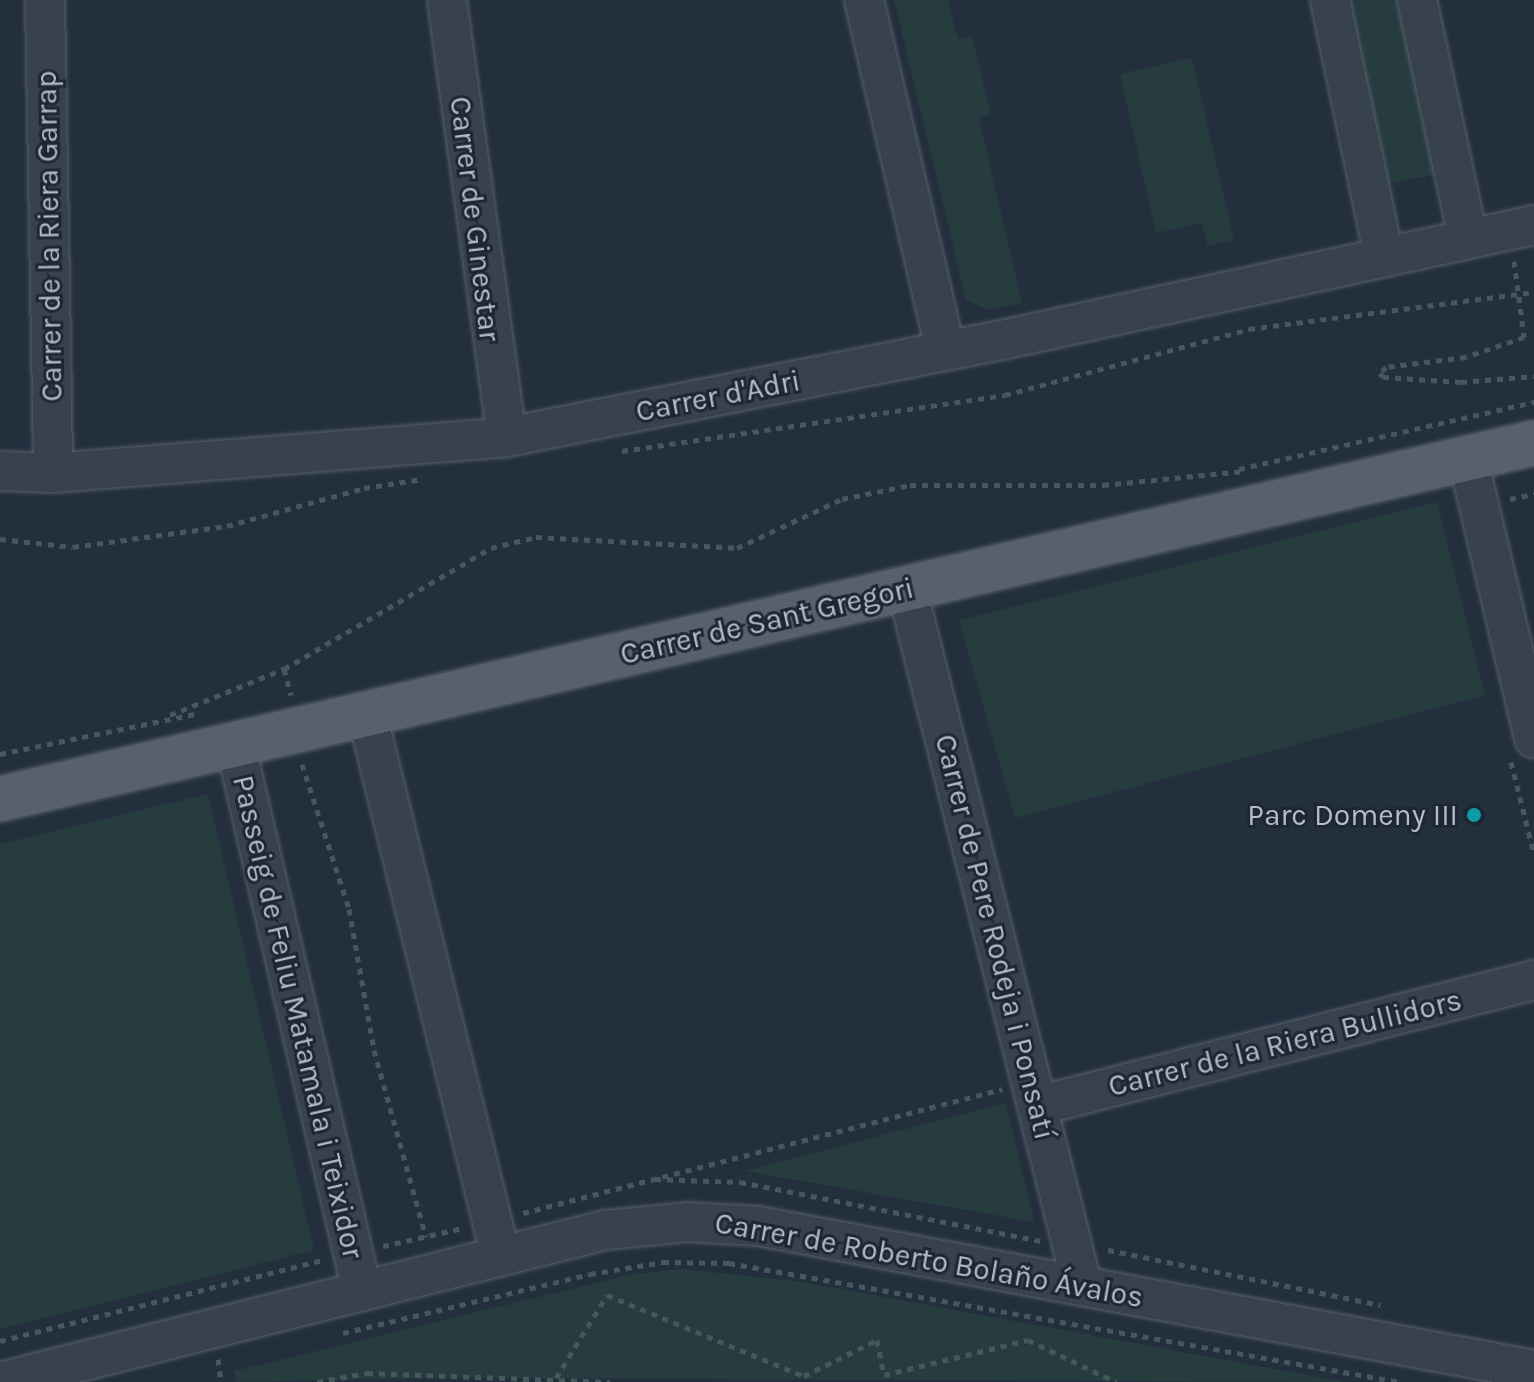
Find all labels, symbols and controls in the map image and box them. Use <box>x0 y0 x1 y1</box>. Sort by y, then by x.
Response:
street label: Carrer de la Riera Garrap <box>28 70 70 402</box>
street label: Carrer de Ginestar <box>442 94 508 344</box>
street label: Carrer d'Adri <box>633 362 803 430</box>
street label: Carrer de Sant Gregori <box>617 570 917 672</box>
street label: Carrer de Pere Rodeja i Ponsatí <box>927 731 1063 1143</box>
street label: Passeig de Feliu Matamala i Teixidor <box>225 772 371 1262</box>
place label: Parc Domeny III <box>1247 797 1458 833</box>
marker: Parc Domeny III <box>1465 806 1483 824</box>
street label: Carrer de la Riera Bullidors <box>1105 982 1465 1104</box>
street label: Carrer de Roberto Bolaño Ávalos <box>712 1205 1146 1315</box>

